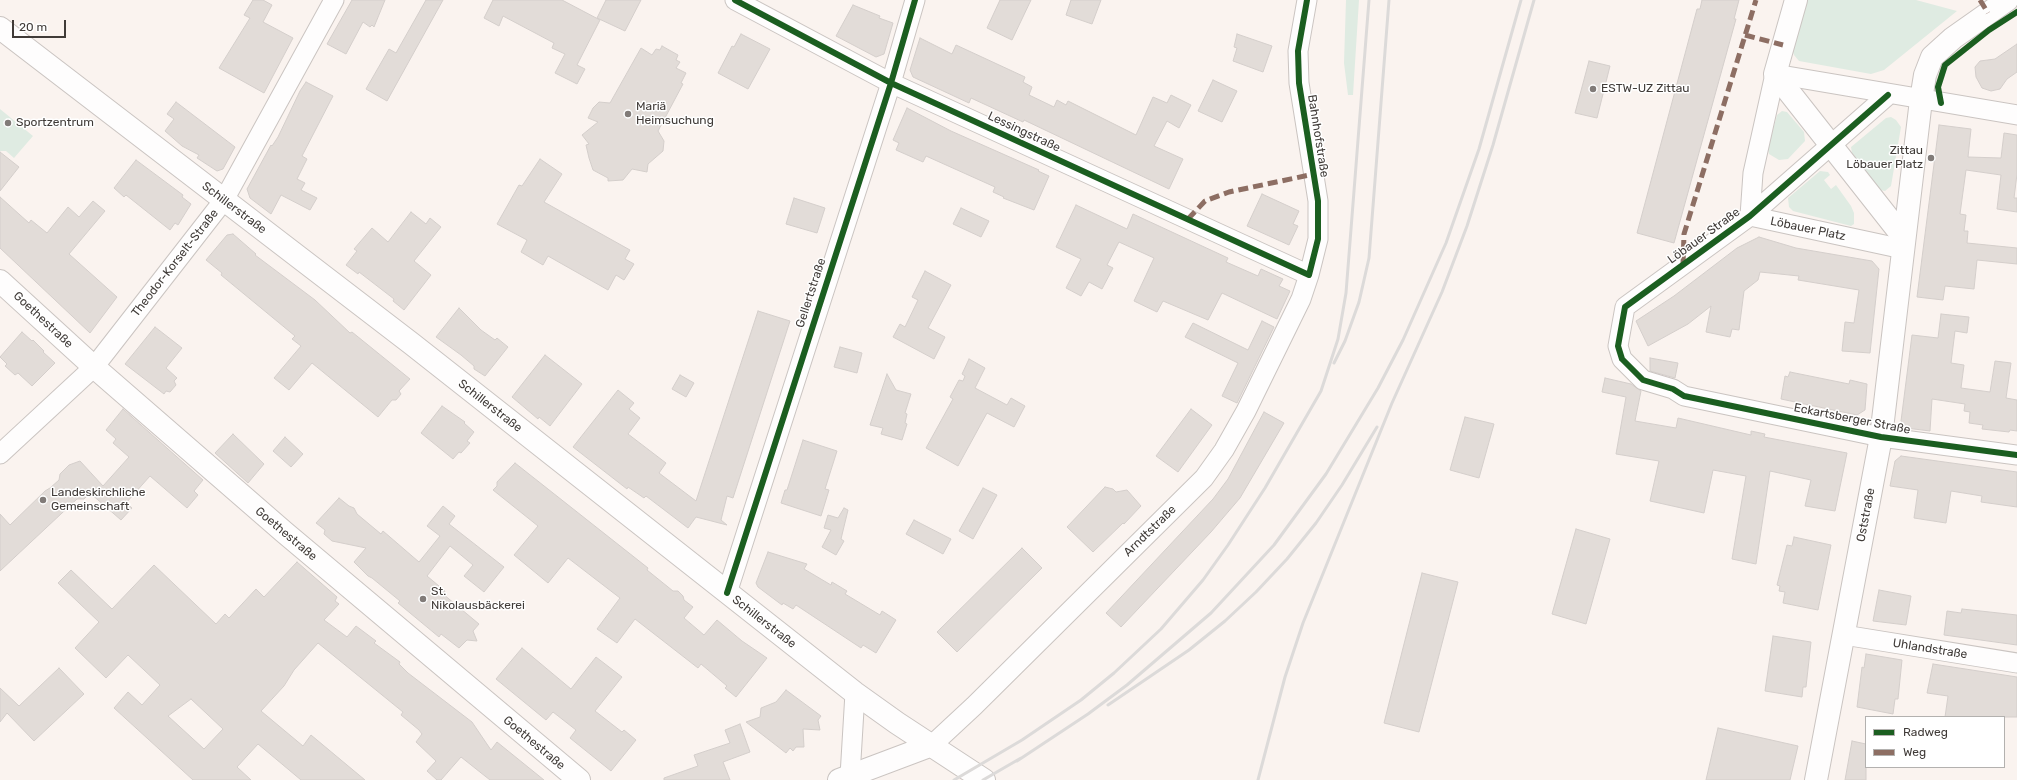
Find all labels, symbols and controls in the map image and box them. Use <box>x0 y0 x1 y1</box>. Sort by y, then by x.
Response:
scale bar <box>14 12 68 38</box>
text: 20 m <box>19 20 47 34</box>
place label: ESTW-UZ Zittau <box>1601 82 1690 96</box>
marker: ESTW-UZ Zittau <box>1588 84 1598 94</box>
street label: Bahnhofstraße <box>1304 94 1332 178</box>
place label: Mariä Heimsuchung <box>636 100 714 128</box>
marker: Mariä Heimsuchung <box>623 109 633 119</box>
street label: Lessingstraße <box>985 109 1063 155</box>
place label: Sportzentrum <box>16 116 94 130</box>
marker: Sportzentrum <box>3 118 13 128</box>
place label: Zittau Löbauer Platz <box>1846 144 1923 172</box>
marker: Zittau Löbauer Platz <box>1926 153 1936 163</box>
street label: Schillerstraße <box>199 179 269 237</box>
street label: Löbauer Straße <box>1665 205 1743 267</box>
street label: Theodor-Korselt-Straße <box>128 206 222 320</box>
street label: Löbauer Platz <box>1769 214 1847 244</box>
street label: Gellertstraße <box>793 256 829 330</box>
street label: Goethestraße <box>10 289 76 351</box>
street label: Schillerstraße <box>455 377 525 435</box>
street label: Eckartsberger Straße <box>1792 401 1912 437</box>
place label: Landeskirchliche Gemeinschaft <box>51 486 146 514</box>
street label: Oststraße <box>1854 487 1878 543</box>
marker: Landeskirchliche Gemeinschaft <box>38 495 48 505</box>
street label: Arndtstraße <box>1121 502 1179 560</box>
street label: Goethestraße <box>252 504 320 564</box>
place label: St. Nikolausbäckerei <box>431 585 525 613</box>
street label: Schillerstraße <box>729 593 799 651</box>
marker: St. Nikolausbäckerei <box>418 594 428 604</box>
street label: Uhlandstraße <box>1892 636 1968 662</box>
street label: Goethestraße <box>500 713 568 773</box>
legend <box>1865 716 2005 768</box>
text: Radweg <box>1903 725 1948 739</box>
text: Weg <box>1903 745 1926 759</box>

